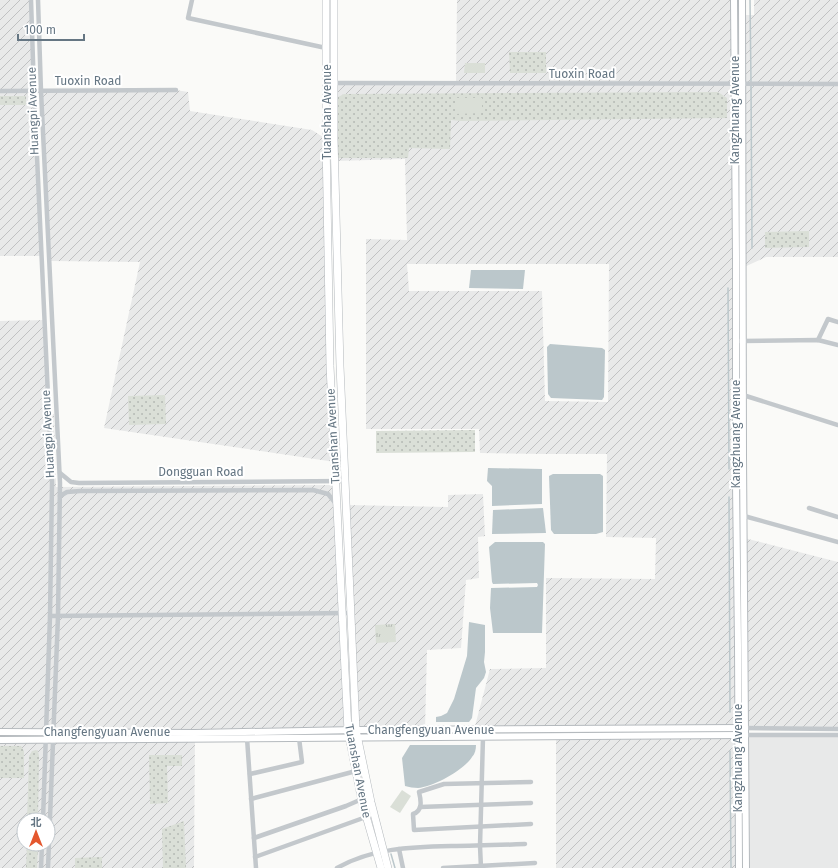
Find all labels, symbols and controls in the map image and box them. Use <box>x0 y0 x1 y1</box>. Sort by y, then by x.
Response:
scale bar <box>18 16 84 42</box>
text: 100 m <box>24 23 56 37</box>
street label: Kangzhuang Avenue <box>728 56 742 164</box>
street label: Tuanshan Avenue <box>320 64 334 160</box>
street label: Huangpi Avenue <box>24 67 42 155</box>
street label: Tuoxin Road <box>549 67 615 81</box>
street label: Tuoxin Road <box>55 74 121 88</box>
street label: Kangzhuang Avenue <box>729 380 743 488</box>
street label: Tuanshan Avenue <box>324 388 342 484</box>
street label: Huangpi Avenue <box>39 389 57 479</box>
street label: Dongguan Road <box>158 465 244 479</box>
street label: Kangzhuang Avenue <box>731 704 745 812</box>
street label: Tuanshan Avenue <box>342 723 374 819</box>
street label: Changfengyuan Avenue <box>368 723 494 737</box>
street label: Changfengyuan Avenue <box>44 725 170 739</box>
north arrow <box>16 812 56 852</box>
text: 北 <box>31 816 42 829</box>

